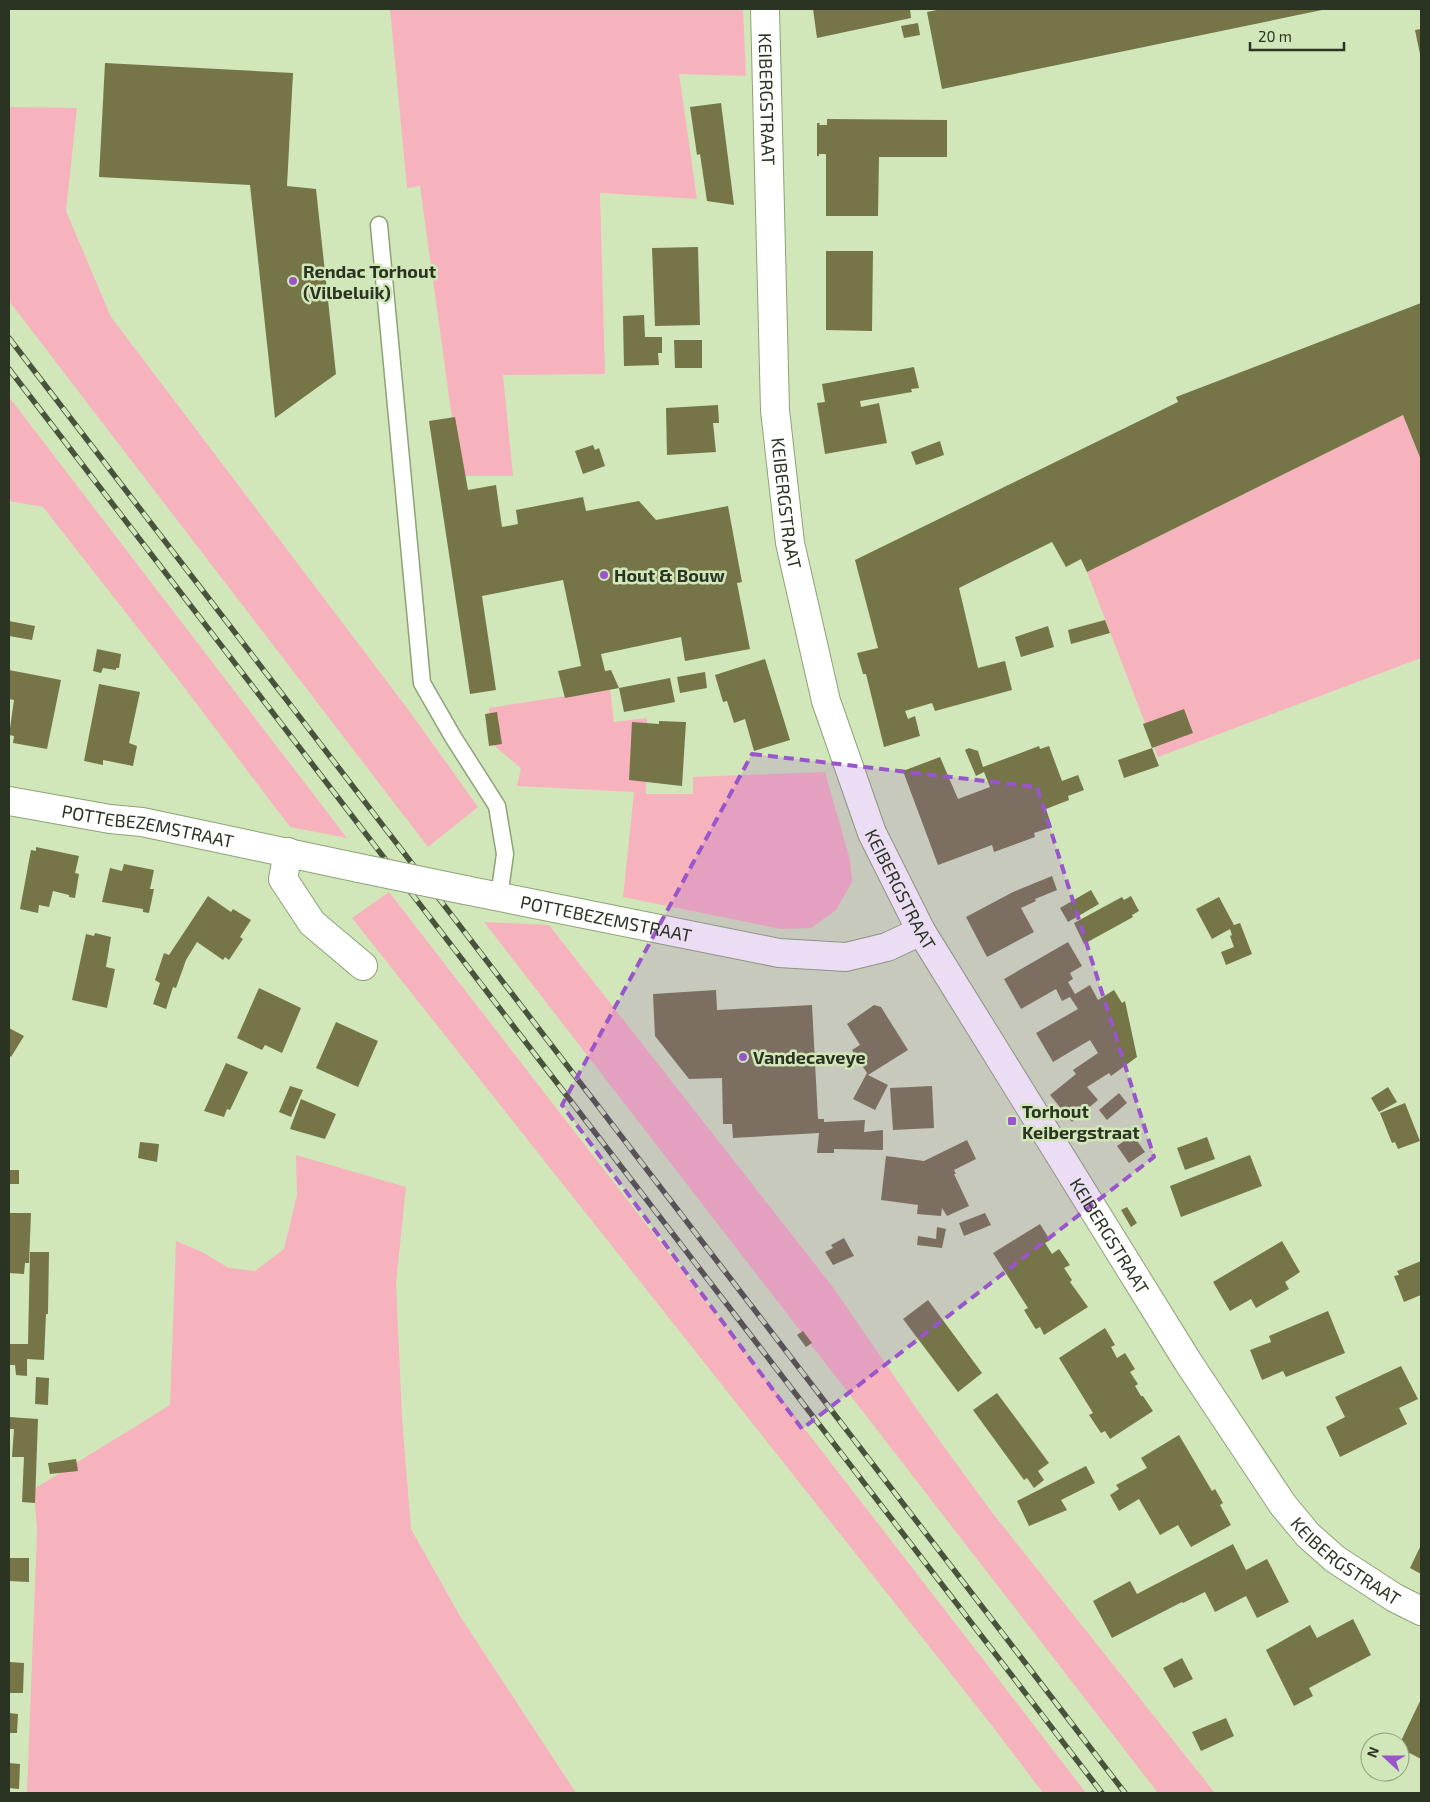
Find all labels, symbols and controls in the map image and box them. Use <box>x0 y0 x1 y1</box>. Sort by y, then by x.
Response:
scale bar <box>1250 20 1344 52</box>
text: 20 m <box>1258 27 1292 45</box>
street label: KEIBERGSTRAAT <box>755 32 780 166</box>
place label: Rendac Torhout (Vilbeluik) <box>303 260 437 303</box>
marker: Rendac Torhout (Vilbeluik) <box>287 275 299 287</box>
street label: KEIBERGSTRAAT <box>767 436 807 572</box>
place label: Hout & Bouw <box>614 564 725 586</box>
marker: Hout & Bouw <box>598 569 610 581</box>
street label: POTTEBEZEMSTRAAT <box>60 800 236 852</box>
street label: KEIBERGSTRAAT <box>861 825 941 954</box>
street label: POTTEBEZEMSTRAAT <box>519 890 694 946</box>
place label: Vandecaveye <box>753 1046 866 1068</box>
marker: Vandecaveye <box>737 1051 749 1063</box>
place label: Torhout Keibergstraat <box>1022 1100 1140 1143</box>
marker: Torhout Keibergstraat <box>1006 1115 1018 1127</box>
street label: KEIBERGSTRAAT <box>1066 1174 1154 1298</box>
street label: KEIBERGSTRAAT <box>1287 1512 1405 1610</box>
north arrow <box>1360 1732 1410 1782</box>
text: N <box>1363 1744 1382 1760</box>

